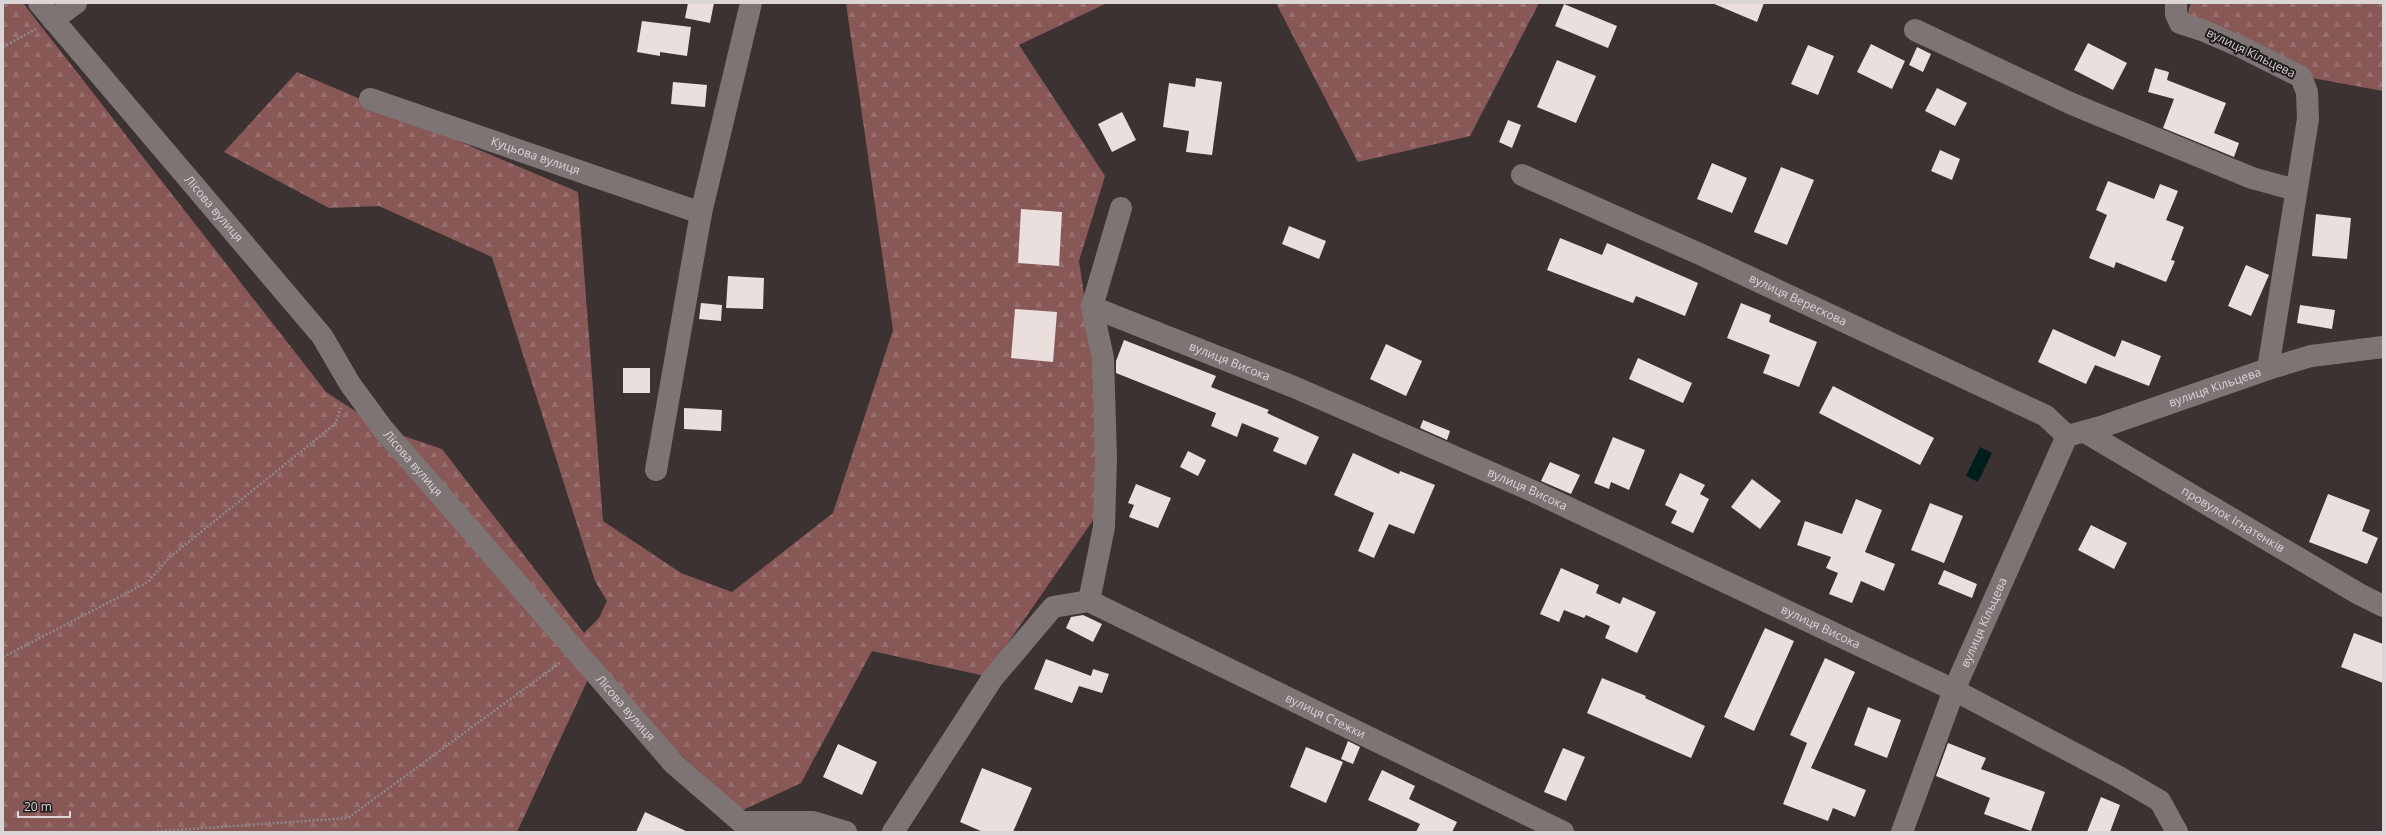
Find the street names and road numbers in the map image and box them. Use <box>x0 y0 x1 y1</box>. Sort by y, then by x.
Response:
street label: вулиця Кільцева <box>2204 24 2298 81</box>
street label: Куцьова вулиця <box>489 132 583 179</box>
street label: Лісова вулиця <box>181 171 247 245</box>
street label: вулиця Верескова <box>1747 269 1850 330</box>
street label: вулиця Висока <box>1187 337 1273 385</box>
street label: вулиця Кільцева <box>2166 363 2263 411</box>
street label: Лісова вулиця <box>380 426 447 500</box>
street label: вулиця Висока <box>1485 463 1570 514</box>
street label: провулок Ігнатенків <box>2179 482 2288 556</box>
street label: вулиця Кільцева <box>1956 575 2011 670</box>
street label: вулиця Висока <box>1778 600 1863 653</box>
street label: Лісова вулиця <box>592 671 659 745</box>
street label: вулиця Стежки <box>1283 689 1369 743</box>

